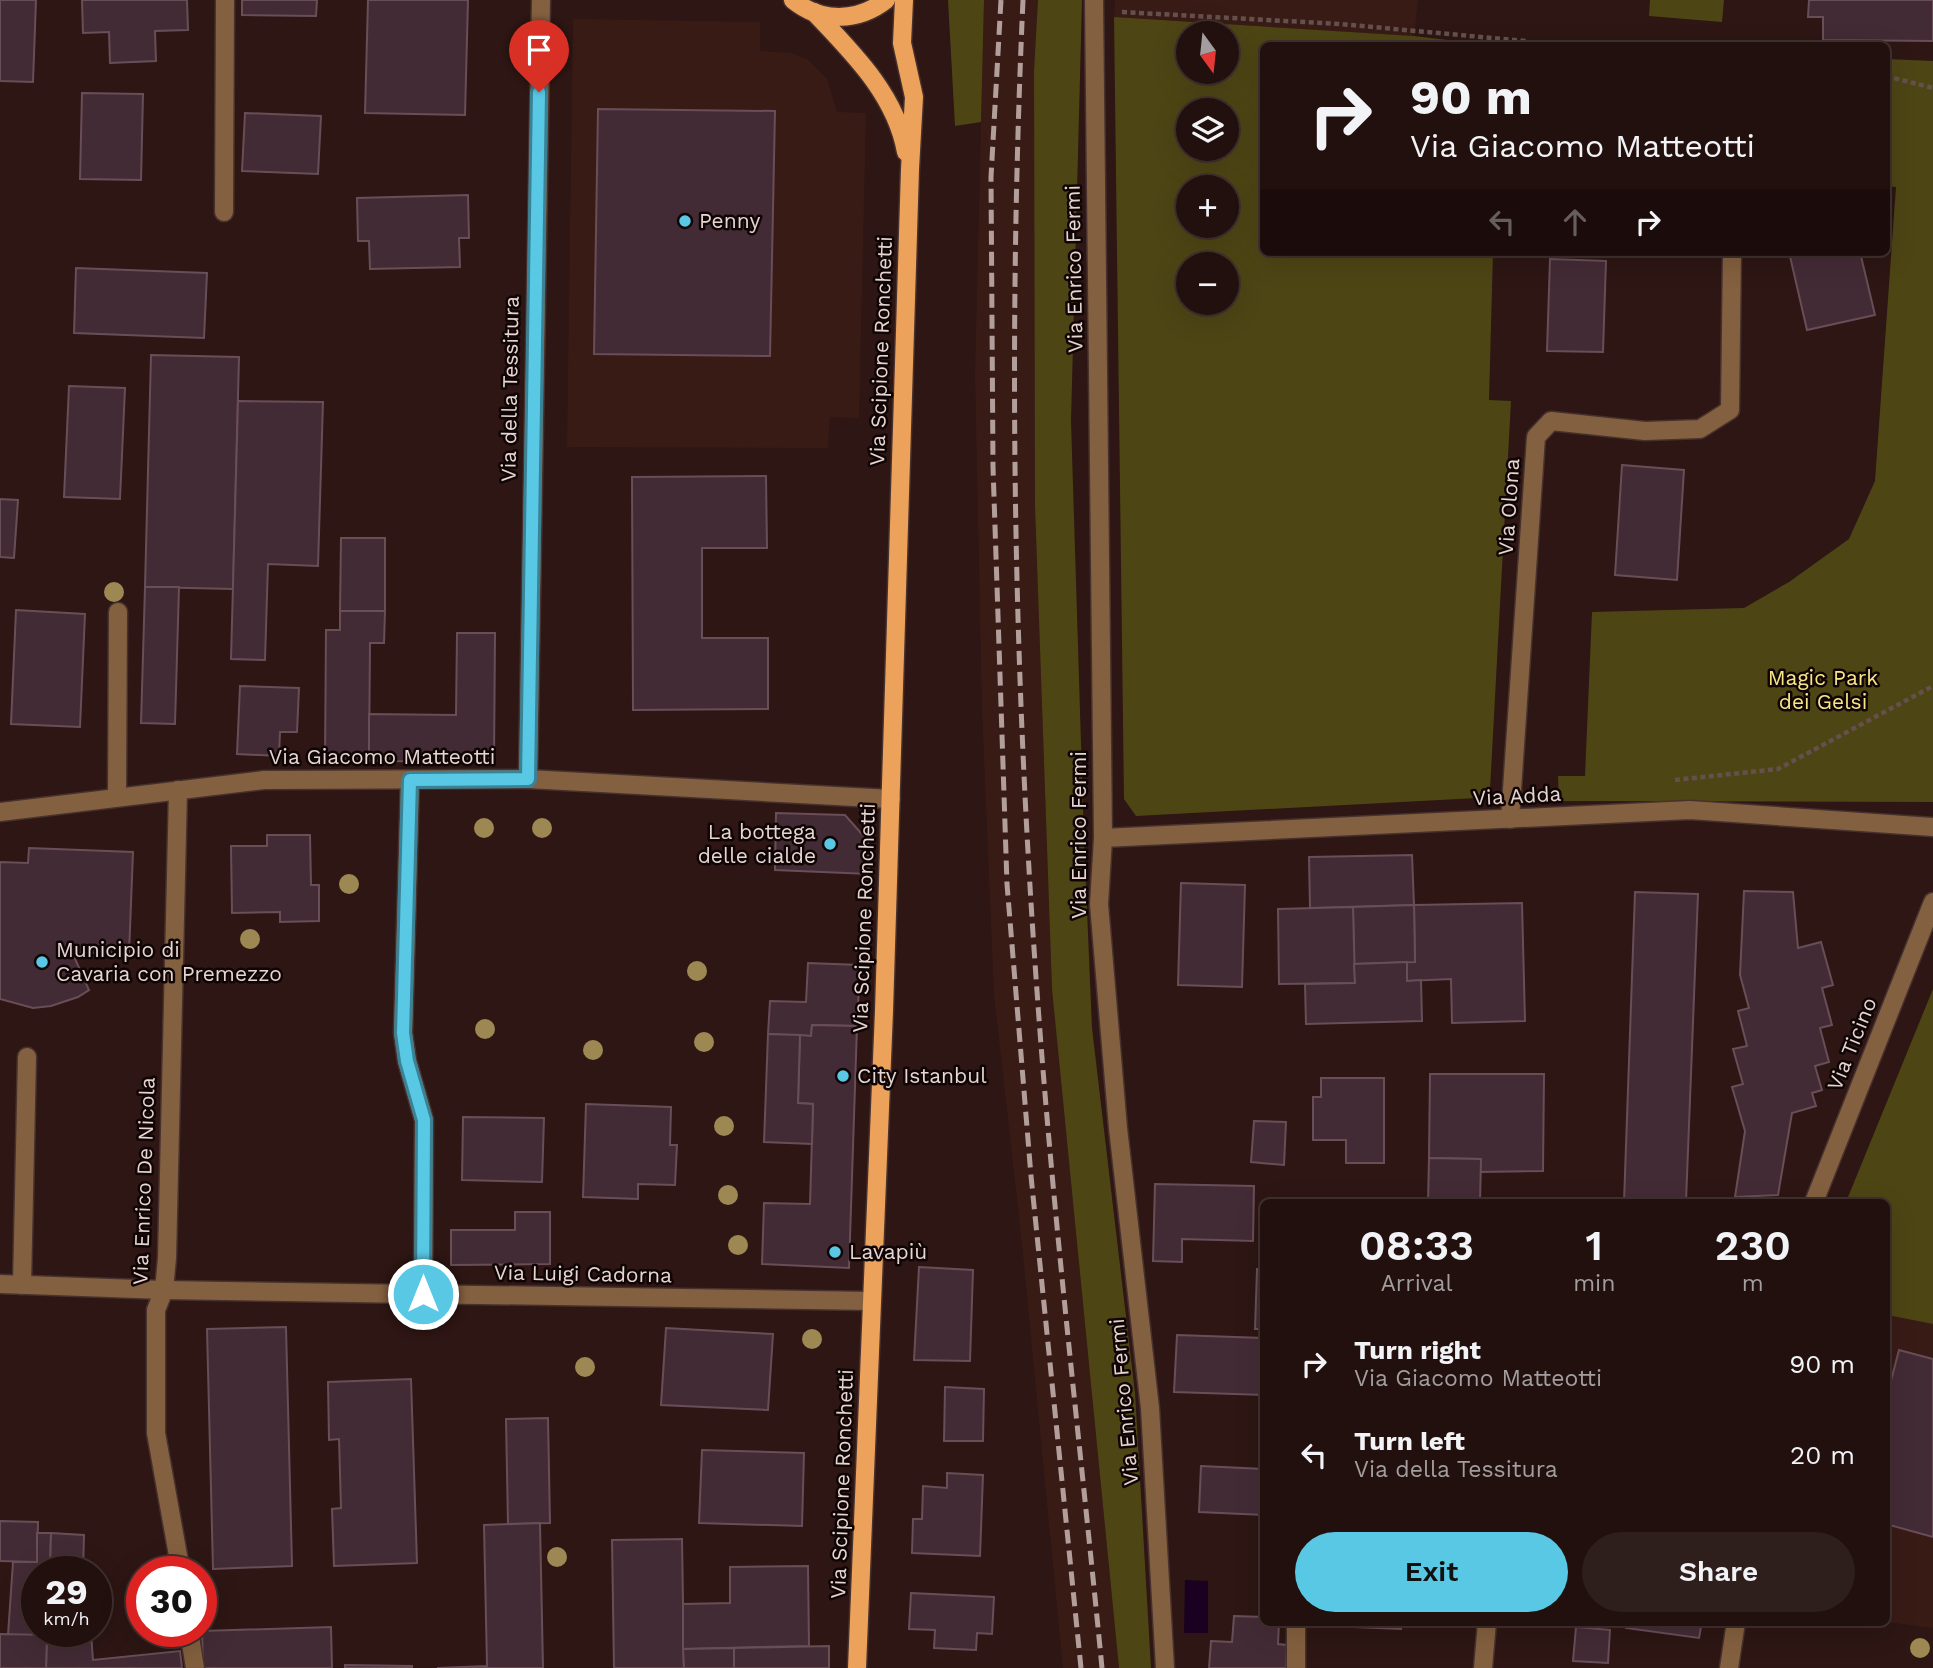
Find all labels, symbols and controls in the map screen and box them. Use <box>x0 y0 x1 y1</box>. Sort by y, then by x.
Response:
pin <box>509 20 569 92</box>
north arrow <box>1176 21 1239 84</box>
map controls <box>1176 21 1239 315</box>
icon: arrive <box>520 31 558 69</box>
text: 90 m <box>1410 68 1532 126</box>
icon: right <box>1295 70 1386 161</box>
button: layers <box>1176 98 1239 161</box>
text: Via Giacomo Matteotti <box>1410 127 1755 165</box>
button: + <box>1176 175 1239 238</box>
street label: Via Enrico Fermi <box>1060 185 1087 353</box>
icon: left <box>1483 203 1521 241</box>
icon: ahead <box>1556 203 1594 241</box>
icon: right <box>1629 203 1667 241</box>
place label: Penny <box>699 208 760 233</box>
marker: Penny <box>677 213 693 229</box>
street label: Via Scipione Ronchetti <box>864 236 897 466</box>
button: − <box>1176 252 1239 315</box>
street label: Via della Tessitura <box>495 296 524 482</box>
street label: Via Olona <box>1493 457 1524 556</box>
park label: Magic Park dei Gelsi <box>1768 665 1878 714</box>
street label: Via Giacomo Matteotti <box>269 744 495 769</box>
street label: Via Enrico Fermi <box>1066 751 1091 919</box>
street label: Via Adda <box>1472 781 1562 810</box>
street label: Via Scipione Ronchetti <box>847 803 880 1033</box>
place label: La bottega delle cialde <box>698 819 816 868</box>
marker: La bottega delle cialde <box>822 836 838 852</box>
place label: Municipio di Cavaria con Premezzo <box>56 937 282 986</box>
marker: Municipio di Cavaria con Premezzo <box>34 954 50 970</box>
street label: Via Ticino <box>1822 994 1881 1094</box>
place label: City Istanbul <box>857 1063 987 1088</box>
marker: City Istanbul <box>835 1068 851 1084</box>
street label: Via Enrico De Nicola <box>127 1077 160 1285</box>
text: 08:33 <box>1359 1221 1474 1270</box>
text: 1 <box>1586 1221 1603 1270</box>
text: 230 <box>1715 1221 1791 1270</box>
place label: Lavapiù <box>849 1239 927 1264</box>
marker: Lavapiù <box>827 1244 843 1260</box>
position arrow <box>386 1257 460 1331</box>
street label: Via Luigi Cadorna <box>494 1259 672 1288</box>
text: Arrival <box>1381 1270 1452 1297</box>
text: min <box>1573 1270 1615 1297</box>
text: m <box>1742 1270 1764 1297</box>
street label: Via Enrico Fermi <box>1104 1317 1143 1487</box>
text: Turn right <box>1354 1335 1481 1365</box>
icon: right <box>1295 1345 1333 1383</box>
text: 90 m <box>1789 1349 1855 1379</box>
text: Via Giacomo Matteotti <box>1354 1365 1602 1392</box>
street label: Via Scipione Ronchetti <box>825 1369 858 1599</box>
text: Turn left <box>1354 1426 1465 1456</box>
icon: left <box>1295 1436 1333 1474</box>
text: 20 m <box>1790 1440 1855 1470</box>
text: Via della Tessitura <box>1354 1456 1558 1483</box>
button: Exit <box>1295 1532 1568 1612</box>
button: Share <box>1582 1532 1855 1612</box>
speed limit sign: 30 <box>126 1556 217 1647</box>
text: 29 <box>45 1571 88 1613</box>
text: km/h <box>43 1608 90 1629</box>

